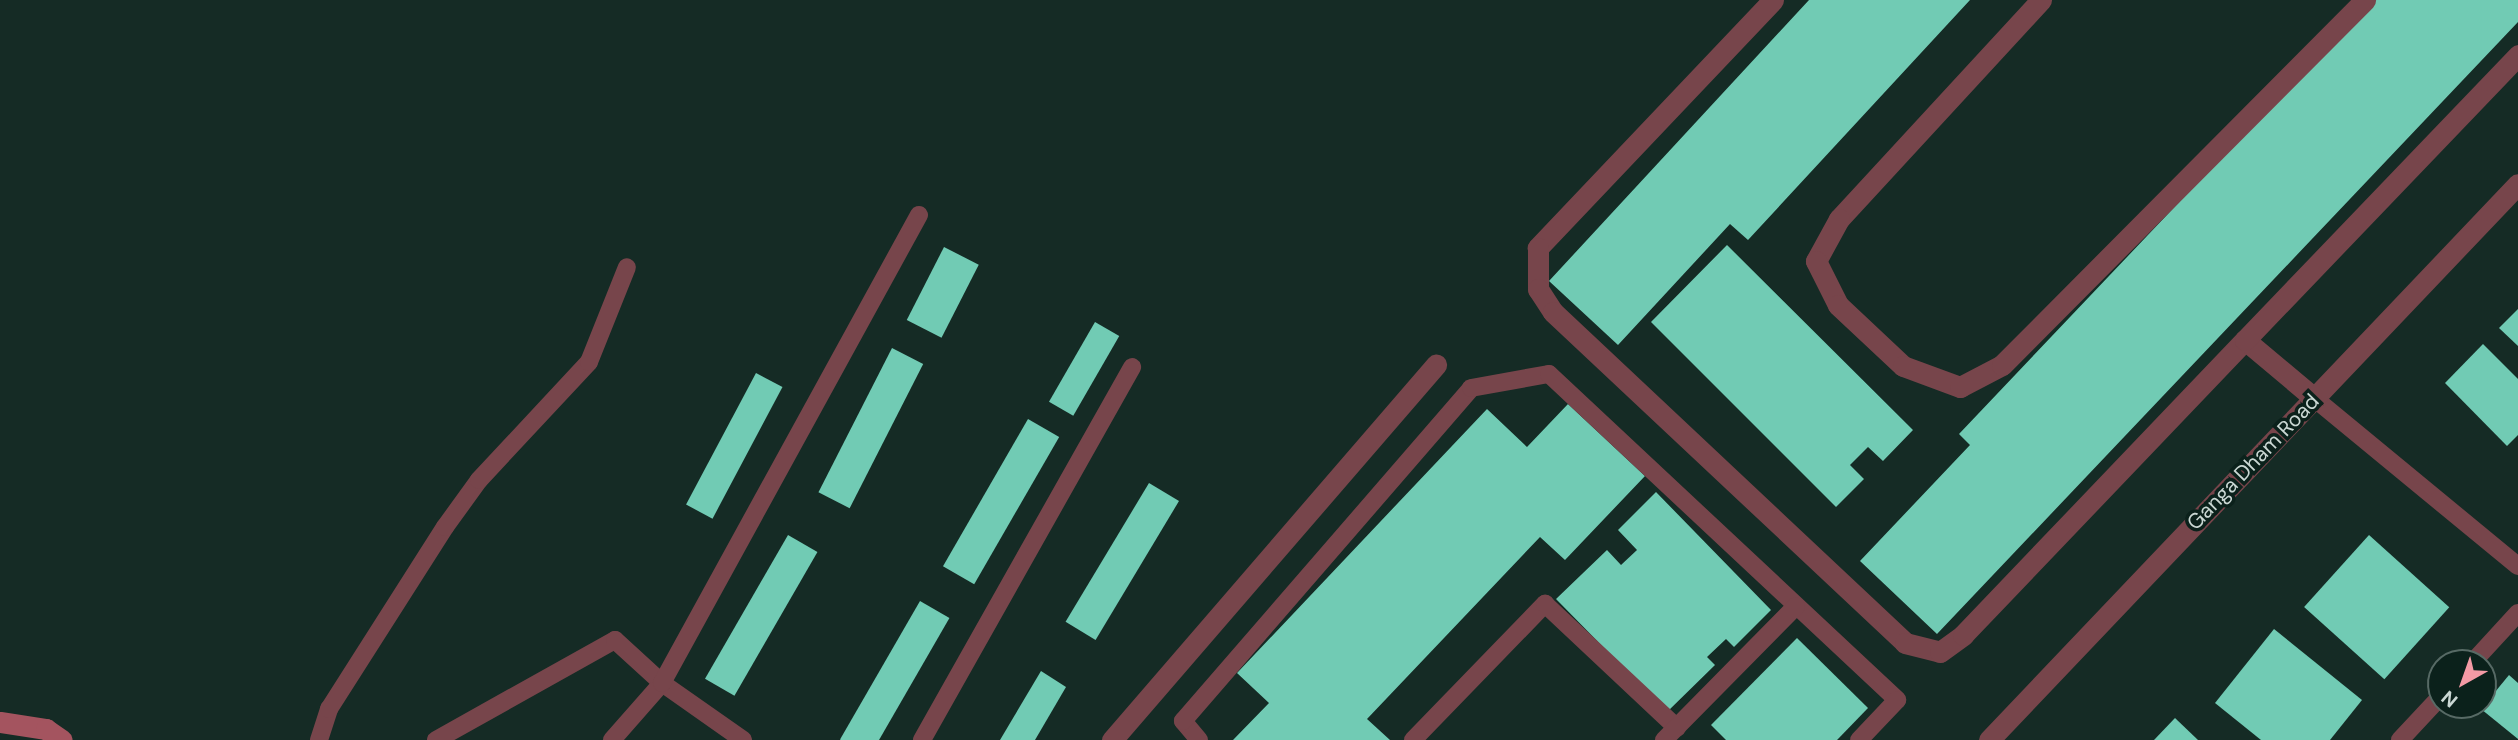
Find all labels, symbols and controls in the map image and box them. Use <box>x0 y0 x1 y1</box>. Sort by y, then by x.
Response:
street label: Ganga Dham Road <box>2182 389 2324 535</box>
north arrow <box>2427 649 2497 719</box>
text: N <box>2436 685 2463 713</box>

